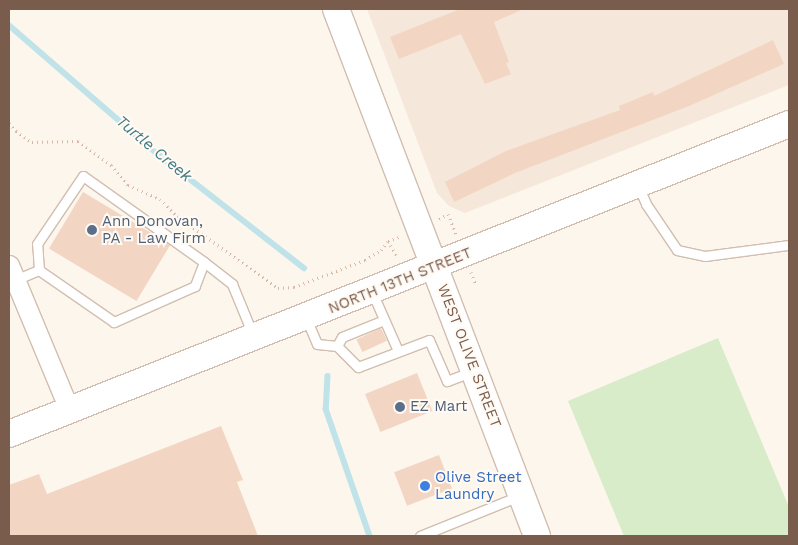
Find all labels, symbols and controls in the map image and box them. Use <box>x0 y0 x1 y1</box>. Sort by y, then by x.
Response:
water label: Turtle Creek <box>112 112 196 186</box>
place label: Ann Donovan, PA - Law Firm <box>102 212 207 247</box>
marker: Ann Donovan, PA - Law Firm <box>86 224 98 236</box>
street label: NORTH 13TH STREET <box>326 244 474 318</box>
street label: WEST OLIVE STREET <box>433 281 505 431</box>
place label: EZ Mart <box>410 398 467 416</box>
marker: EZ Mart <box>394 401 406 413</box>
place label: Olive Street Laundry <box>435 468 522 503</box>
marker: Olive Street Laundry <box>419 480 431 492</box>

